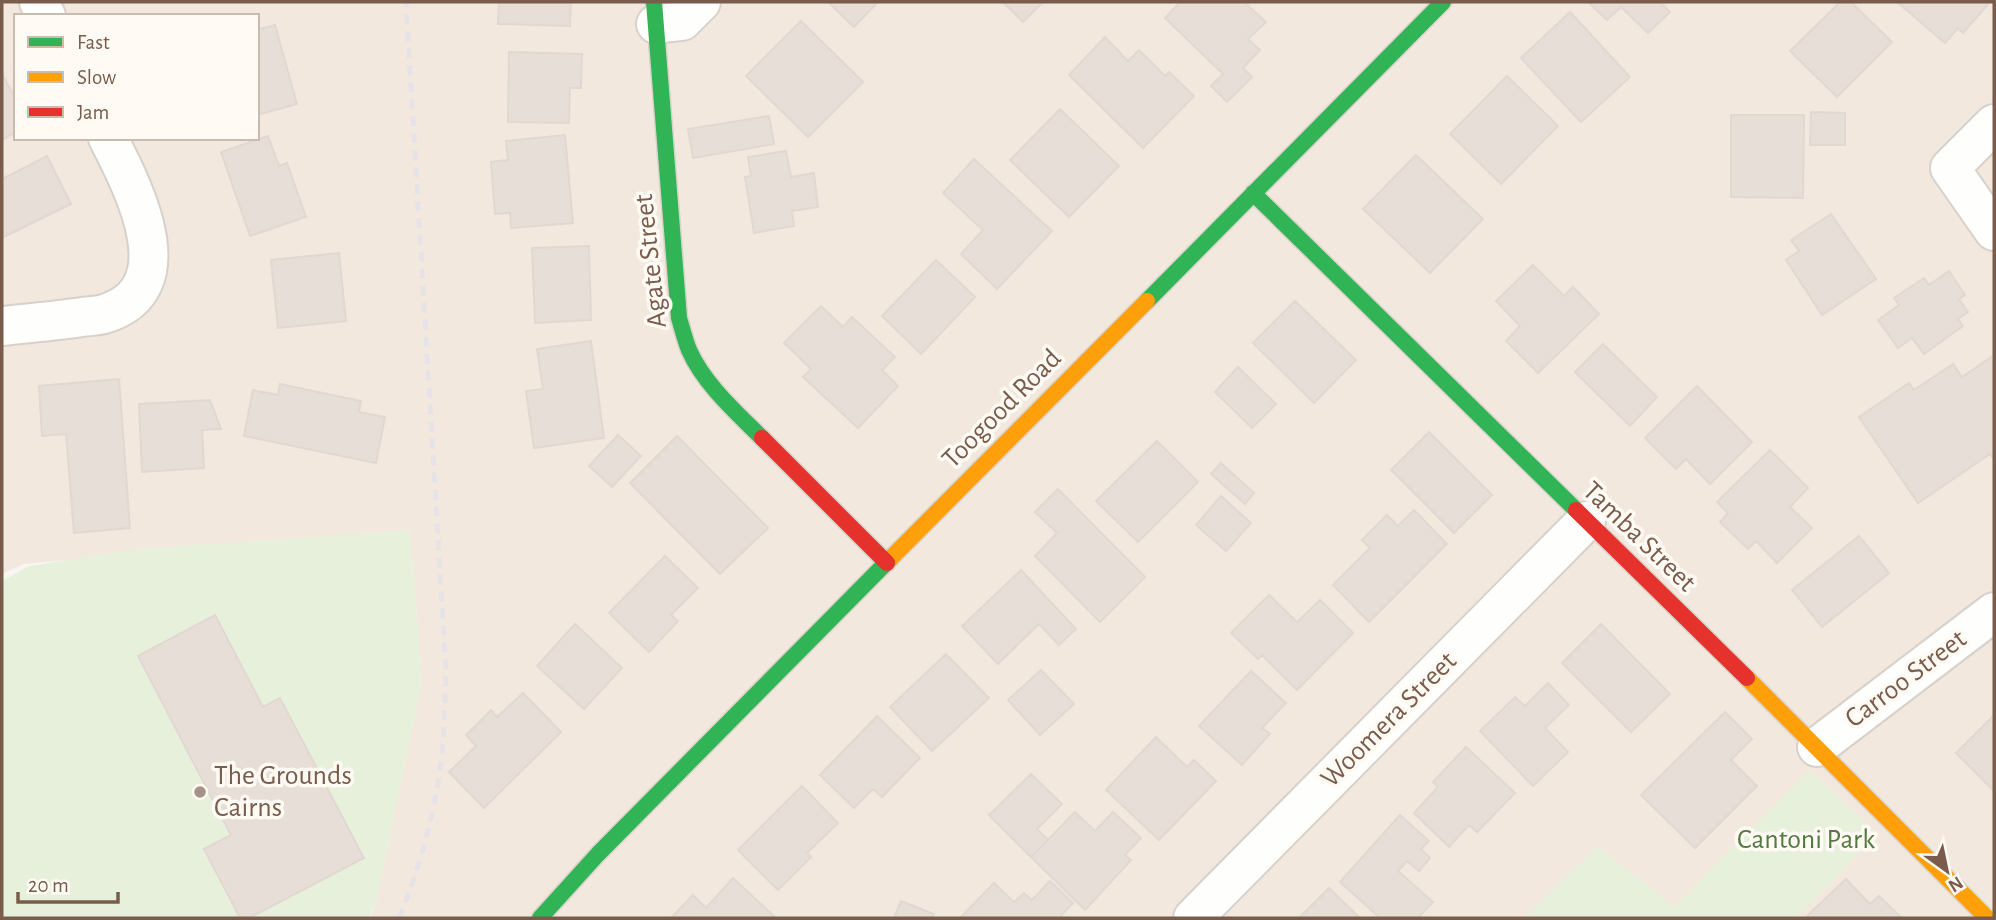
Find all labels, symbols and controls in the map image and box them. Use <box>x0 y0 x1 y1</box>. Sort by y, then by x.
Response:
legend <box>14 14 259 140</box>
text: Fast <box>77 32 110 53</box>
text: Slow <box>77 67 116 88</box>
text: Jam <box>77 102 109 123</box>
street label: Agate Street <box>630 193 672 329</box>
street label: Toogood Road <box>937 344 1067 474</box>
street label: Tamba Street <box>1577 477 1701 597</box>
street label: Carroo Street <box>1840 625 1972 733</box>
street label: Woomera Street <box>1316 647 1462 793</box>
place label: The Grounds Cairns <box>214 762 352 822</box>
marker: The Grounds Cairns <box>192 784 208 800</box>
park label: Cantoni Park <box>1737 826 1875 854</box>
north arrow <box>1912 836 1982 906</box>
scale bar <box>18 860 117 904</box>
text: N <box>1945 872 1966 896</box>
text: 20 m <box>28 875 69 896</box>

